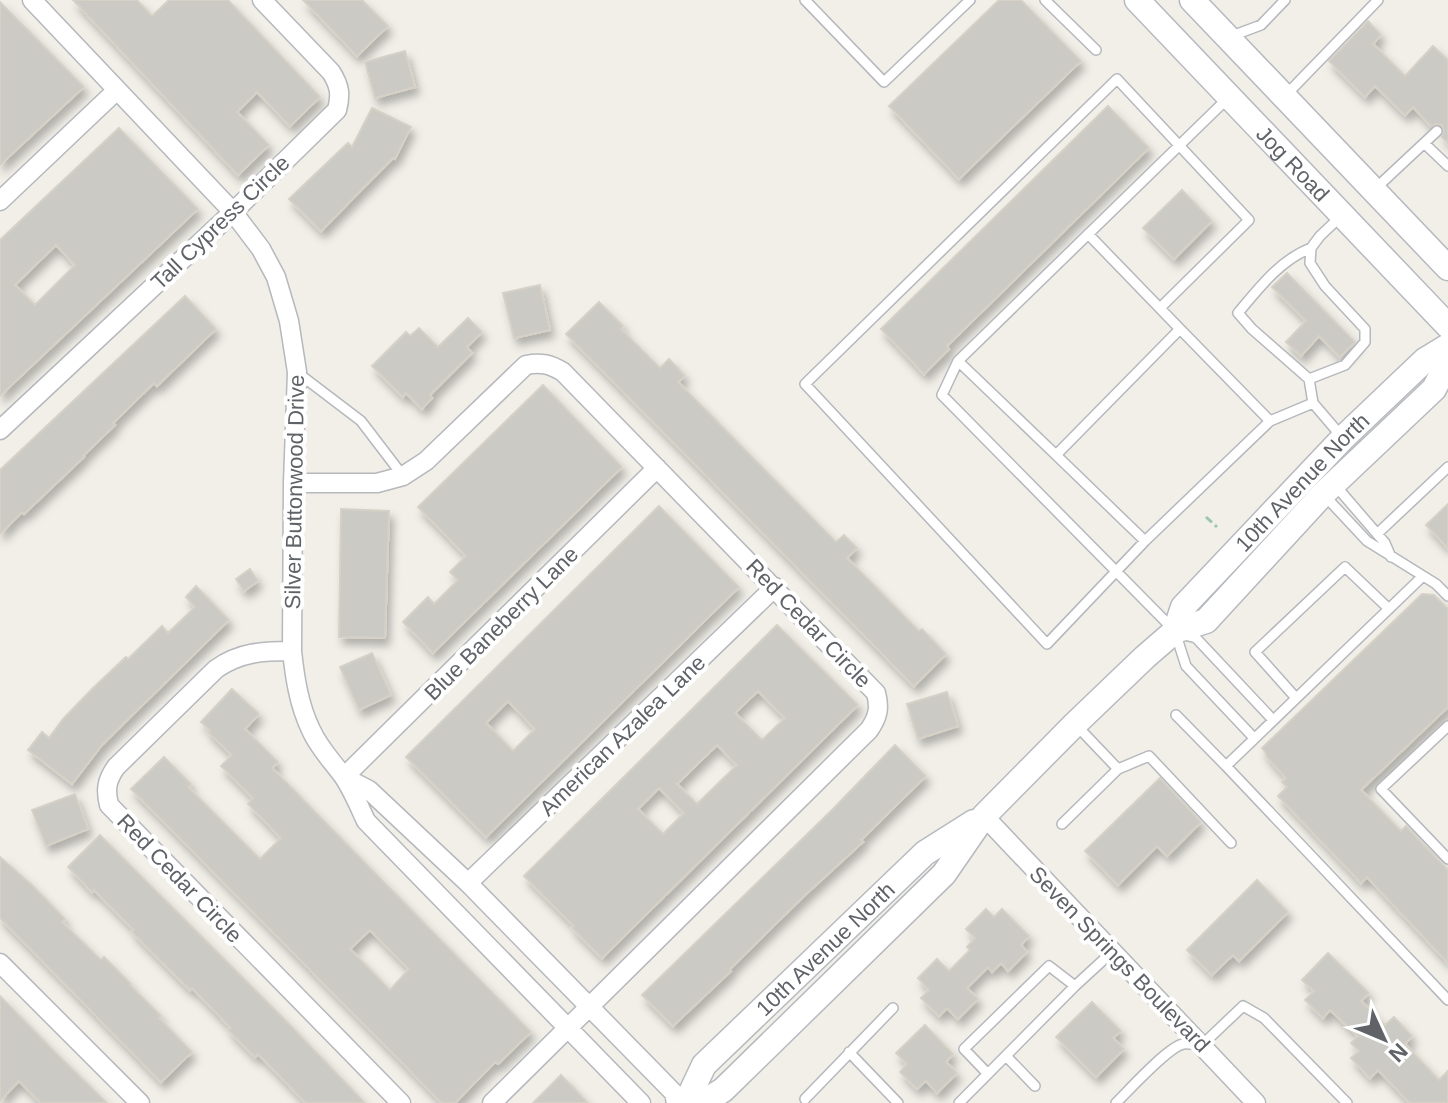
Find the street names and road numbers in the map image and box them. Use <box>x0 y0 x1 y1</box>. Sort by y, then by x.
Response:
street label: Jog Road <box>1251 121 1334 207</box>
street label: Tall Cypress Circle <box>146 150 295 295</box>
street label: Silver Buttonwood Drive <box>280 374 309 610</box>
street label: 10th Avenue North <box>1230 408 1374 557</box>
street label: Blue Baneberry Lane <box>419 541 583 705</box>
street label: Red Cedar Circle <box>741 554 876 693</box>
street label: American Azalea Lane <box>534 650 710 821</box>
street label: Red Cedar Circle <box>112 809 247 948</box>
street label: Seven Springs Boulevard <box>1024 861 1215 1057</box>
street label: 10th Avenue North <box>751 877 900 1021</box>

